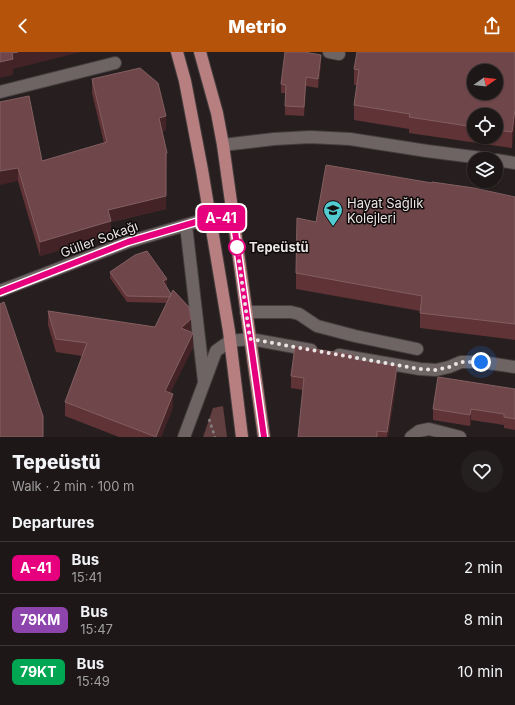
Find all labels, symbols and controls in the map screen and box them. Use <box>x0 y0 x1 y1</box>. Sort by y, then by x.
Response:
icon: back <box>12 15 34 37</box>
icon: share <box>481 15 503 37</box>
text: Metrio <box>228 16 287 37</box>
north arrow <box>467 64 503 100</box>
map controls <box>467 64 503 188</box>
button: locate <box>467 108 503 144</box>
button: layers <box>467 152 503 188</box>
place label: Hayat Sağlık Kolejleri <box>347 195 423 226</box>
school or university icon: Hayat Sağlık Kolejleri <box>322 199 344 227</box>
line badge: A-41 <box>193 205 249 231</box>
text: A-41 <box>205 209 237 226</box>
street label: Güller Sokağı <box>58 218 140 260</box>
marker: Tepeüstü <box>228 238 246 256</box>
place label: Tepeüstü <box>249 239 309 255</box>
your location <box>471 352 491 372</box>
button: heart <box>461 450 503 492</box>
text: Tepeüstü <box>12 451 101 474</box>
text: Walk · 2 min · 100 m <box>12 478 134 494</box>
text: Departures <box>12 513 94 532</box>
text: Bus <box>72 550 99 569</box>
text: 2 min <box>464 558 503 577</box>
text: A-41 <box>20 559 52 576</box>
text: 15:41 <box>72 569 102 585</box>
text: Bus <box>80 602 108 621</box>
text: 8 min <box>464 610 503 629</box>
text: 79KM <box>20 611 60 628</box>
text: 15:47 <box>80 621 113 637</box>
text: Bus <box>77 654 104 673</box>
text: 10 min <box>458 662 503 681</box>
text: 79KT <box>20 663 57 680</box>
text: 15:49 <box>77 673 110 689</box>

